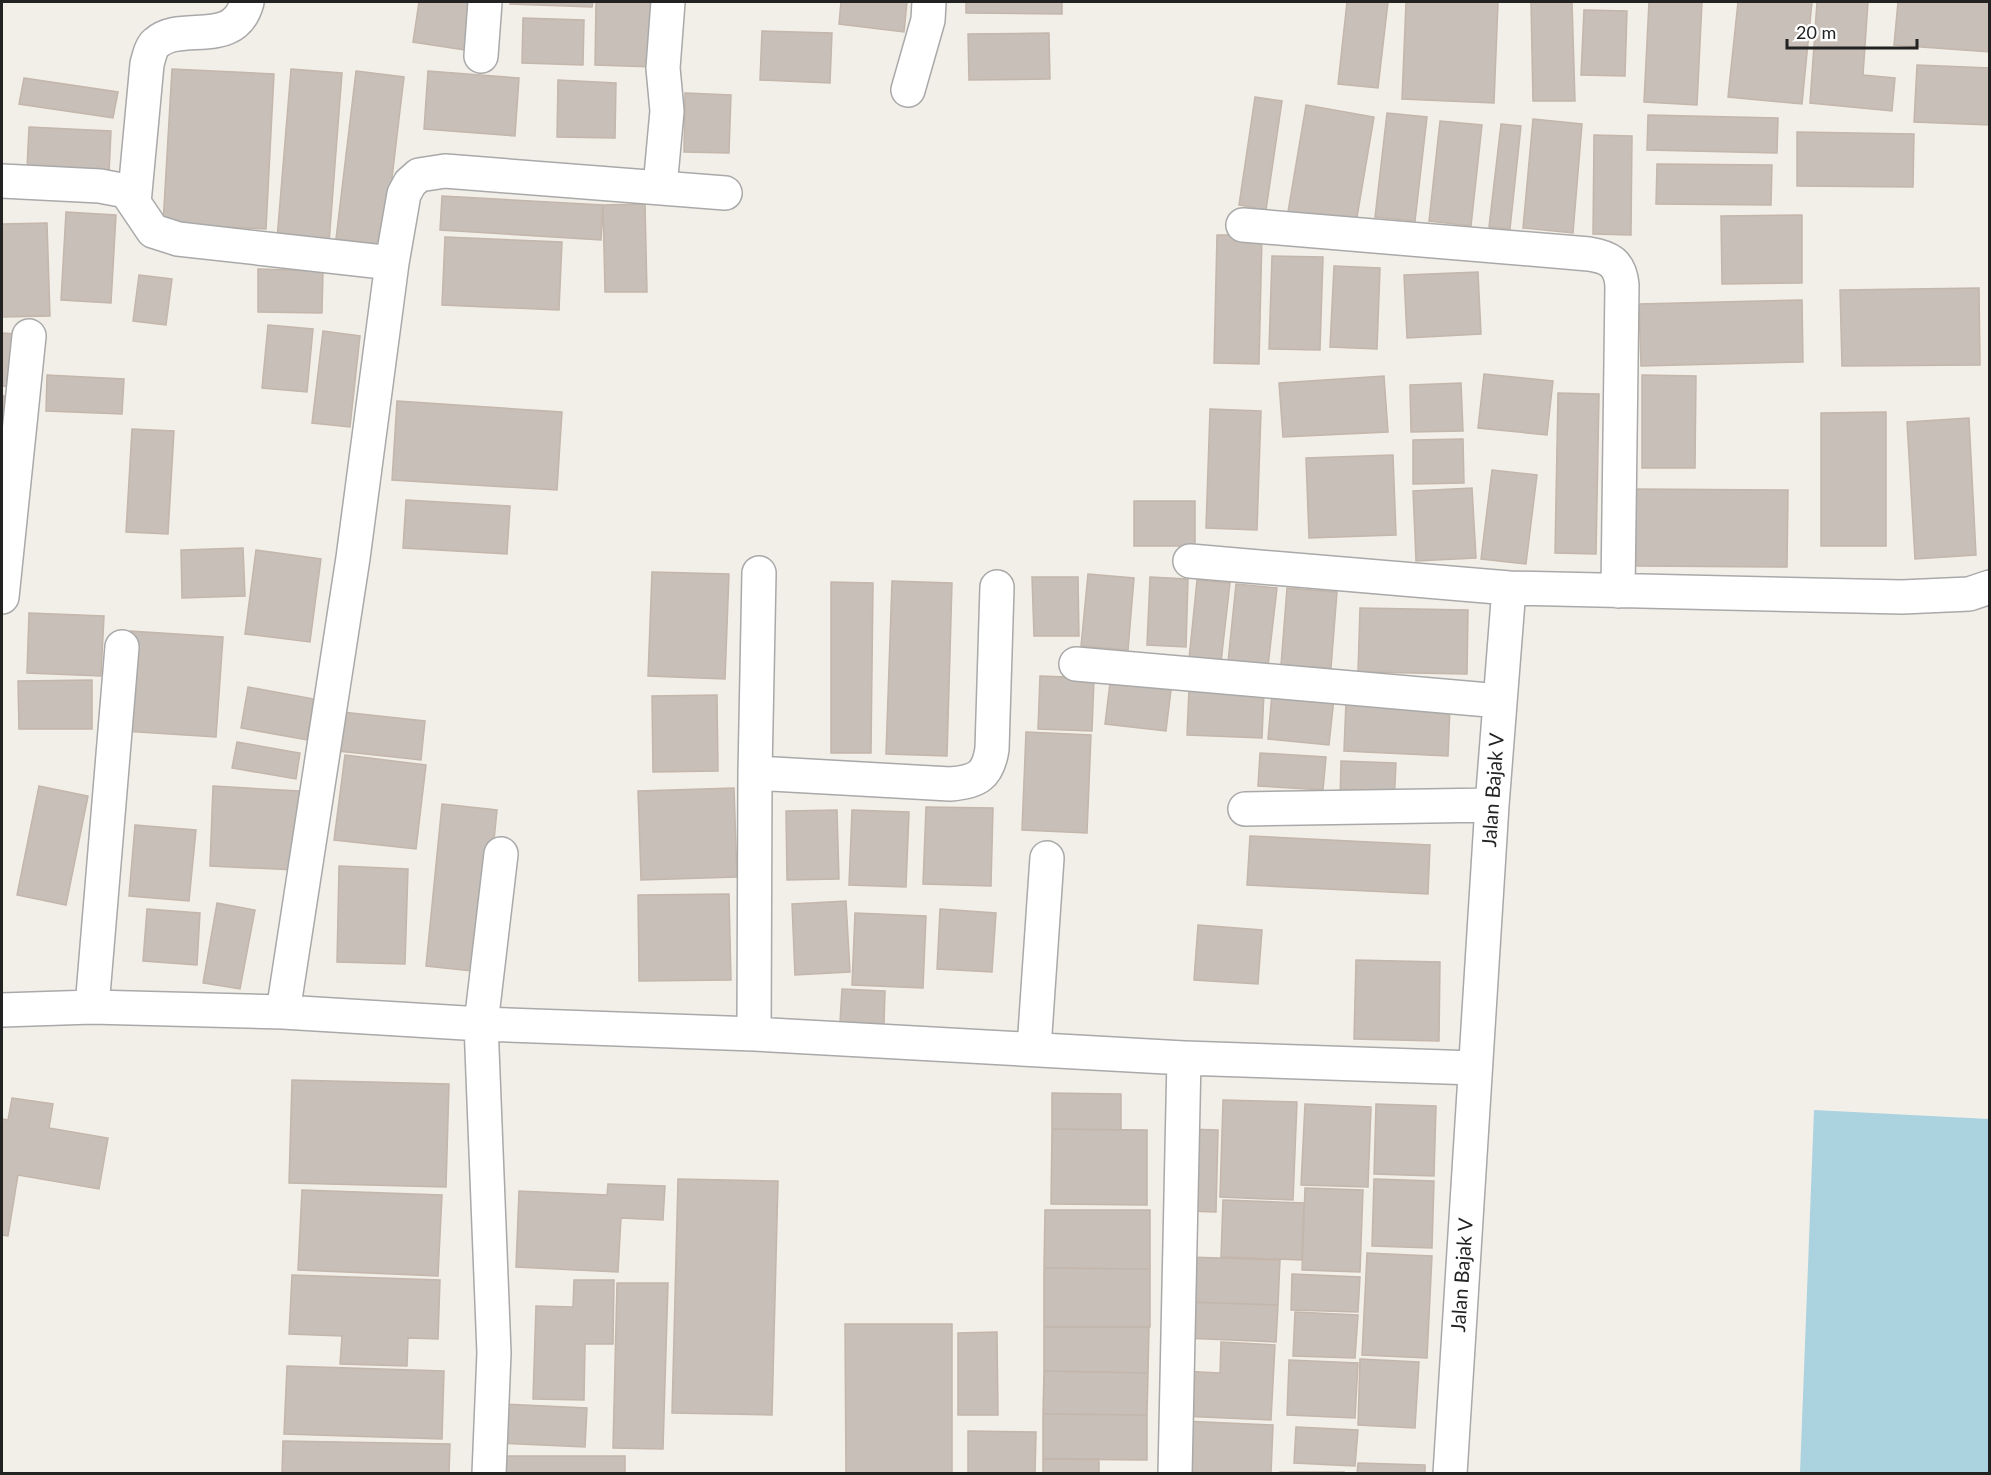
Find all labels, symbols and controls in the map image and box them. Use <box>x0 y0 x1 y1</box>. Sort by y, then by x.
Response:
scale bar <box>1787 12 1918 50</box>
text: 20 m <box>1796 21 1836 43</box>
street label: Jalan Bajak V <box>1476 732 1508 848</box>
street label: Jalan Bajak V <box>1445 1217 1477 1333</box>

